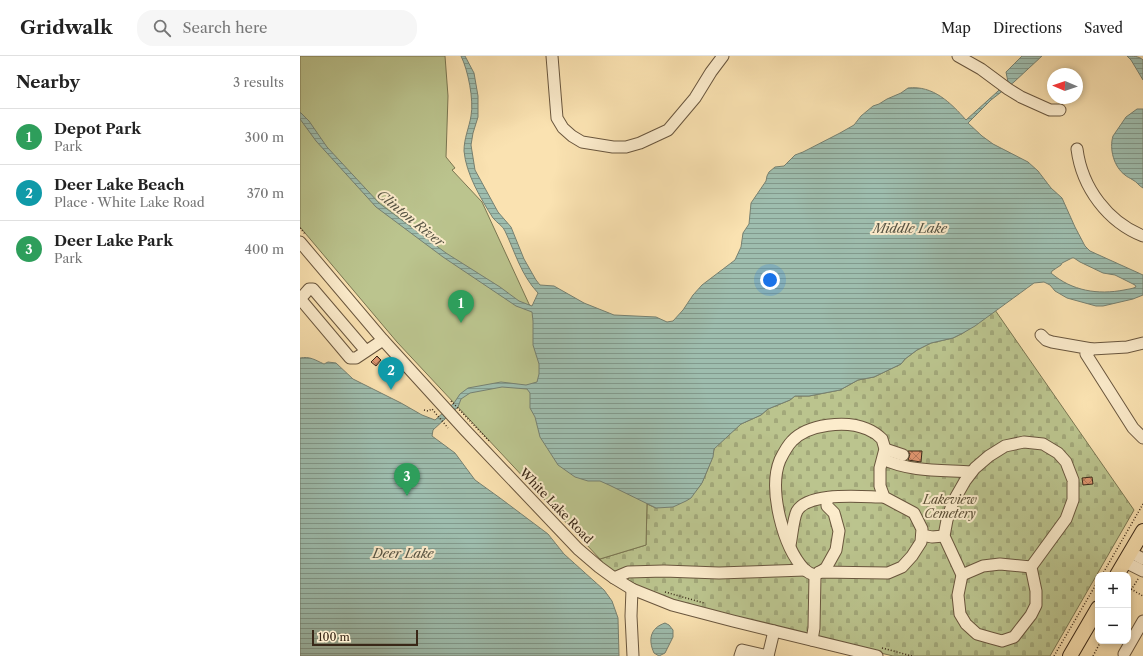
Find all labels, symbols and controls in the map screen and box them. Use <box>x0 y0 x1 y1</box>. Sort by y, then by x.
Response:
search box <box>137 10 417 46</box>
text: Gridwalk <box>20 16 113 39</box>
icon: search <box>151 17 173 39</box>
text: Search here <box>183 18 268 37</box>
text: Map <box>941 19 971 37</box>
text: Directions <box>993 19 1062 37</box>
text: Saved <box>1084 19 1123 37</box>
north arrow <box>1047 68 1083 104</box>
text: Nearby <box>16 72 80 92</box>
text: 3 results <box>233 74 284 90</box>
text: Depot Park <box>54 119 141 138</box>
text: 1 <box>26 129 32 145</box>
text: 300 m <box>245 129 284 145</box>
text: Park <box>54 138 82 154</box>
text: Deer Lake Beach <box>54 175 184 194</box>
text: 2 <box>25 185 33 201</box>
text: 370 m <box>247 185 284 201</box>
water label: Clinton River <box>374 186 449 251</box>
text: Place · White Lake Road <box>54 194 205 210</box>
water label: Middle Lake <box>871 220 948 236</box>
text: Deer Lake Park <box>54 231 173 250</box>
text: 3 <box>25 241 33 257</box>
text: 400 m <box>244 241 284 257</box>
text: Park <box>54 250 82 266</box>
your location <box>760 270 780 290</box>
pin: 1 <box>448 290 474 323</box>
pin: 2 <box>378 357 404 390</box>
pin: 3 <box>394 463 420 496</box>
street label: White Lake Road <box>516 464 597 547</box>
park label: Lakeview Cemetery <box>922 492 977 521</box>
water label: Deer Lake <box>372 545 434 561</box>
map controls <box>1095 572 1131 644</box>
button: + <box>1095 572 1131 608</box>
button: − <box>1095 608 1131 644</box>
scale bar <box>312 628 418 647</box>
text: 100 m <box>318 630 350 644</box>

